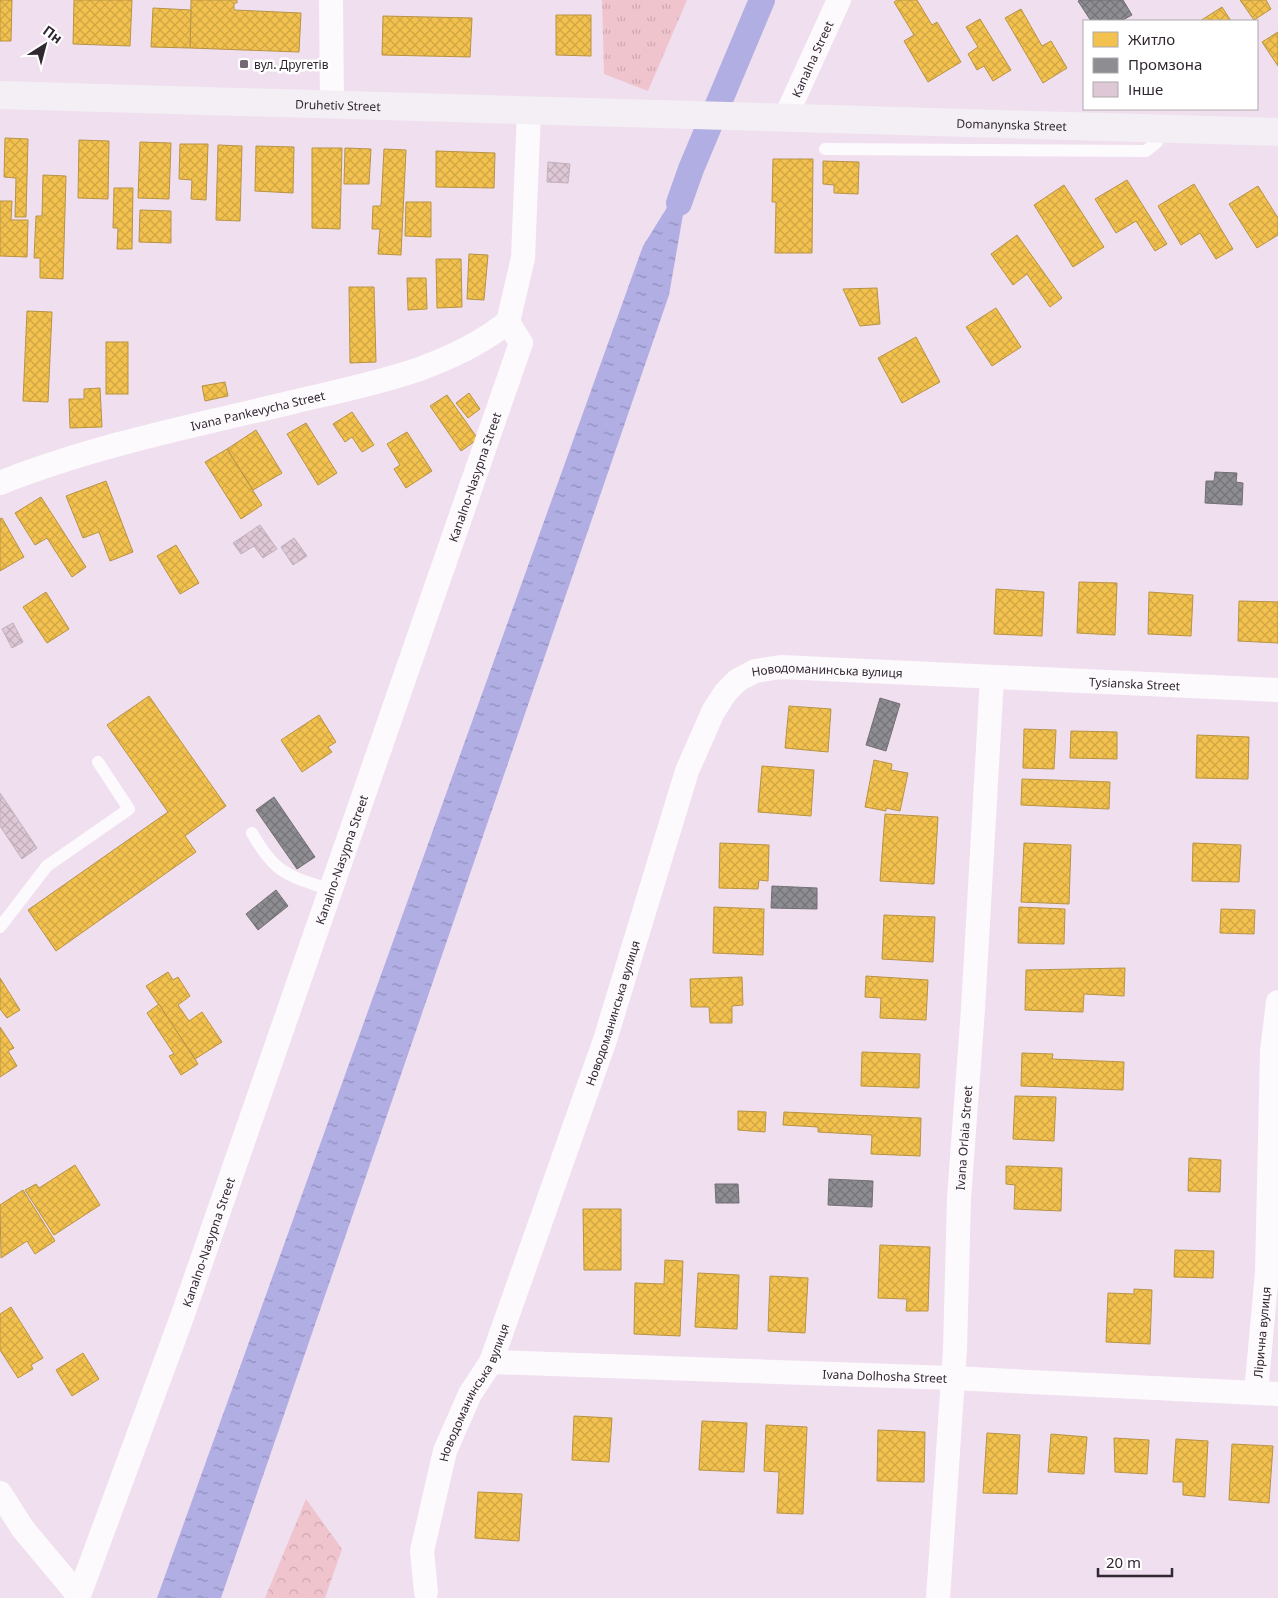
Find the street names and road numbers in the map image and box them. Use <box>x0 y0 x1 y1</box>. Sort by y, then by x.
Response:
street label: Kanalna Street <box>787 17 837 100</box>
street label: Druhetiv Street <box>295 95 382 115</box>
street label: Domanynska Street <box>956 114 1068 134</box>
street label: Ivana Pankevycha Street <box>189 386 327 434</box>
street label: Kanalno-Nasypna Street <box>444 409 505 544</box>
street label: Новодоманинська вулиця <box>750 659 903 681</box>
street label: Tysianska Street <box>1089 673 1181 694</box>
street label: Kanalno-Nasypna Street <box>311 792 372 927</box>
street label: Новодоманинська вулиця <box>581 938 643 1088</box>
street label: Ivana Orlaia Street <box>951 1084 976 1191</box>
street label: Kanalno-Nasypna Street <box>178 1174 239 1309</box>
street label: Лірична вулиця <box>1249 1286 1274 1379</box>
street label: Новодоманинська вулиця <box>434 1321 513 1463</box>
street label: Ivana Dolhosha Street <box>822 1365 948 1386</box>

